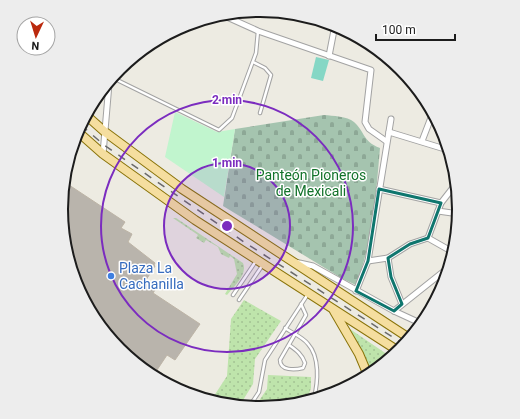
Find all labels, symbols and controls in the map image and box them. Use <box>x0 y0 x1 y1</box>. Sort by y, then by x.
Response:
north arrow <box>16 16 56 56</box>
scale bar <box>376 16 455 42</box>
text: 100 m <box>382 23 416 37</box>
text: N <box>31 39 40 52</box>
text: 2 min <box>212 93 242 107</box>
text: 1 min <box>212 156 242 170</box>
park label: Panteón Pioneros de Mexicali <box>256 167 366 199</box>
centre of rings <box>220 219 234 233</box>
place label: Plaza La Cachanilla <box>119 260 184 292</box>
marker: Plaza La Cachanilla <box>106 271 116 281</box>

